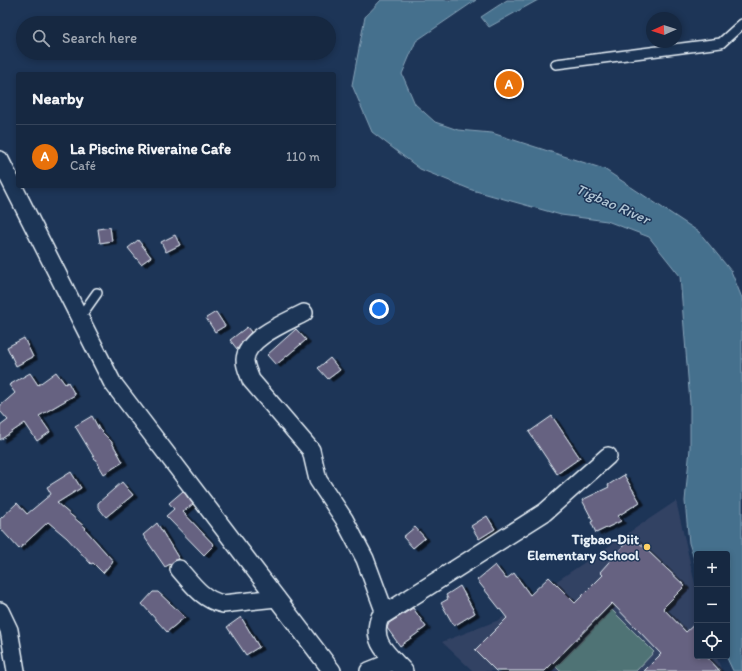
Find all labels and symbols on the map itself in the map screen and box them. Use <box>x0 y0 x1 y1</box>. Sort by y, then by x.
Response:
north arrow <box>646 12 682 48</box>
pin: A <box>496 69 522 99</box>
water label: Tigbao River <box>573 180 655 229</box>
your location <box>369 299 389 319</box>
place label: Tigbao-Diit Elementary School <box>527 531 640 564</box>
marker: Tigbao-Diit Elementary School <box>642 542 652 552</box>

